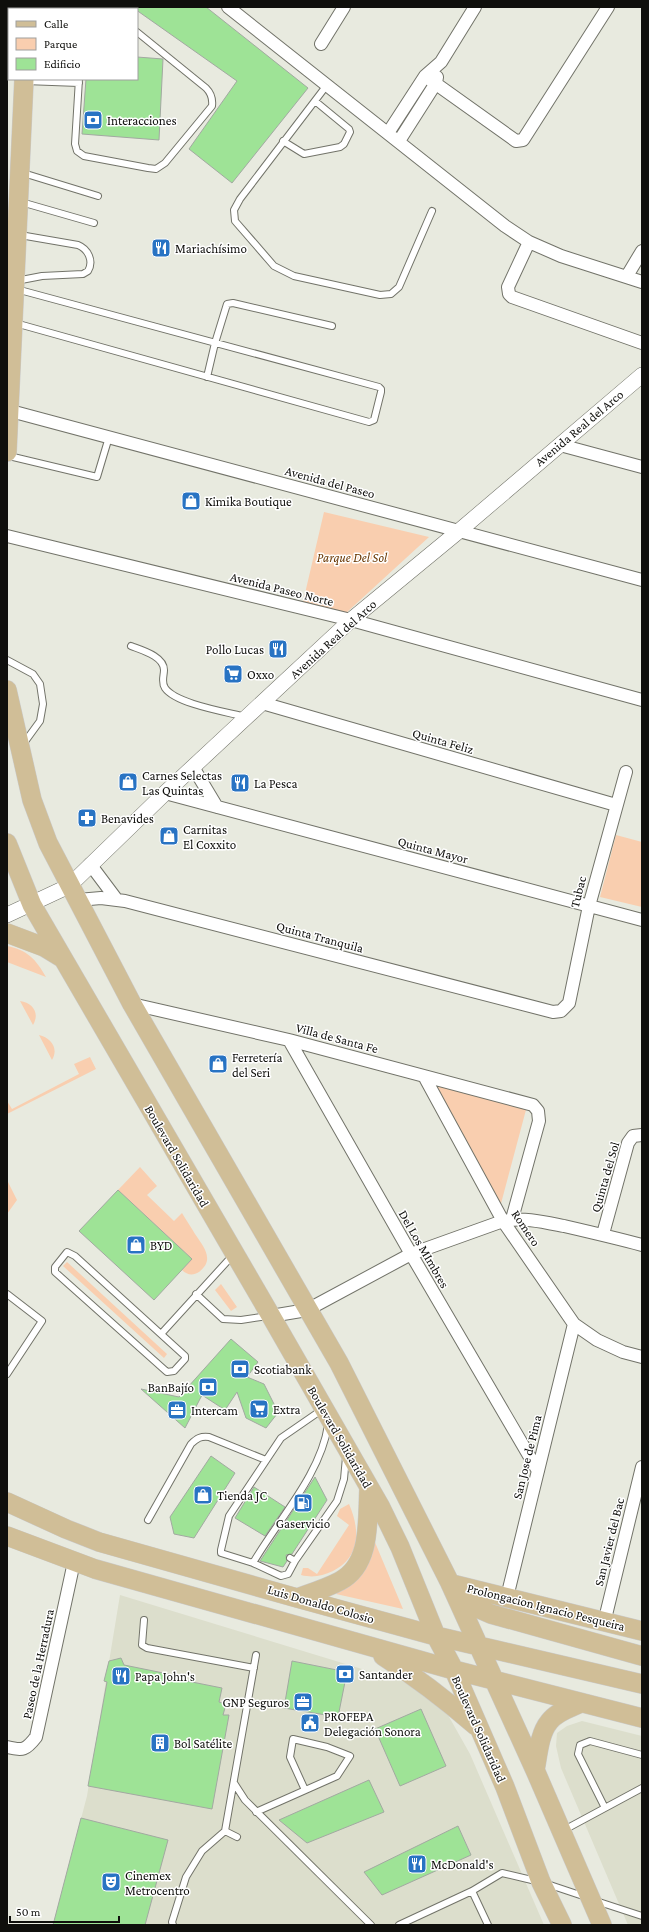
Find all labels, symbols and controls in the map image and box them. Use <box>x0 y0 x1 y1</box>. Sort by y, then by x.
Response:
legend <box>8 8 138 80</box>
text: Calle <box>44 17 68 31</box>
text: Parque <box>44 37 77 51</box>
text: Edificio <box>44 57 81 71</box>
bank icon: Interacciones <box>82 109 104 131</box>
place label: Interacciones <box>107 113 177 128</box>
restaurant icon: Mariachísimo <box>150 237 172 259</box>
place label: Mariachísimo <box>175 241 247 256</box>
street label: Avenida Real del Arco <box>532 387 626 469</box>
street label: Avenida del Paseo <box>283 463 377 501</box>
shop icon: Kimika Boutique <box>180 490 202 512</box>
place label: Kimika Boutique <box>205 494 292 509</box>
park label: Parque Del Sol <box>317 550 388 565</box>
street label: Avenida Paseo Norte <box>229 569 335 609</box>
street label: Avenida Real del Arco <box>287 596 379 682</box>
restaurant icon: Pollo Lucas <box>267 638 289 660</box>
place label: Pollo Lucas <box>206 642 264 657</box>
supermarket icon: Oxxo <box>222 663 244 685</box>
place label: Oxxo <box>247 667 274 682</box>
street label: Quinta Feliz <box>411 725 476 757</box>
place label: Carnes Selectas Las Quintas <box>142 768 222 798</box>
shop icon: Carnes Selectas Las Quintas <box>117 771 139 793</box>
restaurant icon: La Pesca <box>229 772 251 794</box>
place label: La Pesca <box>254 776 297 791</box>
pharmacy icon: Benavides <box>76 807 98 829</box>
place label: Benavides <box>101 811 154 826</box>
place label: Carnitas El Coxxito <box>183 822 236 852</box>
shop icon: Carnitas El Coxxito <box>158 825 180 847</box>
street label: Quinta Mayor <box>396 833 470 867</box>
street label: Tubac <box>567 874 589 909</box>
street label: Quinta Tranquila <box>275 918 365 956</box>
street label: Villa de Santa Fe <box>294 1020 380 1056</box>
place label: Ferretería del Seri <box>232 1050 282 1080</box>
shop icon: Ferretería del Seri <box>207 1053 229 1075</box>
street label: Boulevard Solidaridad <box>142 1102 212 1210</box>
street label: Quinta del Sol <box>588 1139 622 1214</box>
street label: Del Los MImbres <box>396 1207 452 1291</box>
street label: Romero <box>508 1207 544 1249</box>
shop icon: BYD <box>125 1234 147 1256</box>
place label: BYD <box>150 1238 173 1253</box>
bank icon: Scotiabank <box>229 1358 251 1380</box>
place label: Scotiabank <box>254 1362 312 1377</box>
bank icon: BanBajío <box>197 1376 219 1398</box>
place label: BanBajío <box>148 1380 194 1396</box>
street label: Boulevard Solidaridad <box>305 1383 375 1491</box>
supermarket icon: Extra <box>248 1398 270 1420</box>
office icon: Intercam <box>166 1399 188 1421</box>
place label: Extra <box>273 1402 301 1417</box>
place label: Intercam <box>191 1403 239 1418</box>
street label: San Jose de Pima <box>509 1413 545 1501</box>
shop icon: Tienda JC <box>192 1484 214 1506</box>
place label: Tienda JC <box>217 1488 267 1503</box>
fuel station icon: Gaservicio <box>292 1492 314 1514</box>
street label: San Javier del Bac <box>591 1496 627 1588</box>
place label: Gaservicio <box>276 1516 330 1531</box>
street label: Prolongacion Ignacio Pesqueira <box>466 1580 626 1634</box>
street label: Luis Donaldo Colosio <box>266 1582 376 1626</box>
street label: Paseo de la Herradura <box>19 1608 57 1720</box>
bank icon: Santander <box>334 1663 356 1685</box>
restaurant icon: Papa John's <box>110 1665 132 1687</box>
place label: Santander <box>359 1667 413 1682</box>
place label: Papa John's <box>135 1669 195 1684</box>
street label: Boulevard Solidaridad <box>449 1673 509 1785</box>
office icon: GNP Seguros <box>292 1691 314 1713</box>
place label: GNP Seguros <box>222 1695 289 1710</box>
place label: PROFEPA Delegación Sonora <box>324 1709 421 1739</box>
public building icon: PROFEPA Delegación Sonora <box>299 1712 321 1734</box>
building icon: Bol Satélite <box>149 1732 171 1754</box>
place label: Bol Satélite <box>174 1736 232 1751</box>
restaurant icon: McDonald's <box>406 1853 428 1875</box>
place label: McDonald's <box>431 1857 494 1872</box>
place label: Cinemex Metrocentro <box>125 1868 190 1898</box>
theatre icon: Cinemex Metrocentro <box>100 1871 122 1893</box>
scale bar <box>10 1898 119 1924</box>
text: 50 m <box>16 1905 41 1919</box>

